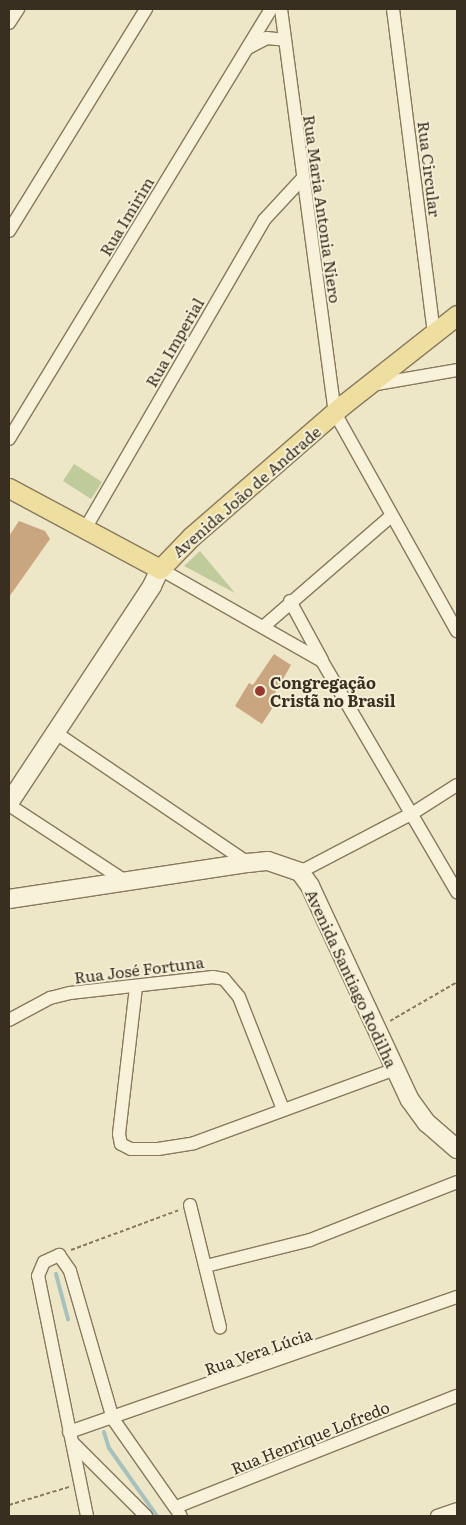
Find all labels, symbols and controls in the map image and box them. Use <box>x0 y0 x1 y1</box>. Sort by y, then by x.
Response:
street label: Rua Maria Antonia Niero <box>300 114 346 304</box>
street label: Rua Circular <box>415 120 445 218</box>
street label: Rua Imirim <box>95 173 157 259</box>
street label: Rua Imperial <box>141 294 207 390</box>
street label: Avenida João de Andrade <box>168 421 324 561</box>
place label: Congregação Cristã no Brasil <box>270 672 396 710</box>
marker: Congregação Cristã no Brasil <box>254 685 266 697</box>
street label: Avenida Santiago Rodilha <box>302 886 402 1070</box>
street label: Rua José Fortuna <box>73 952 205 986</box>
street label: Rua Vera Lúcia <box>202 1324 314 1378</box>
street label: Rua Henrique Lofredo <box>228 1396 392 1478</box>

